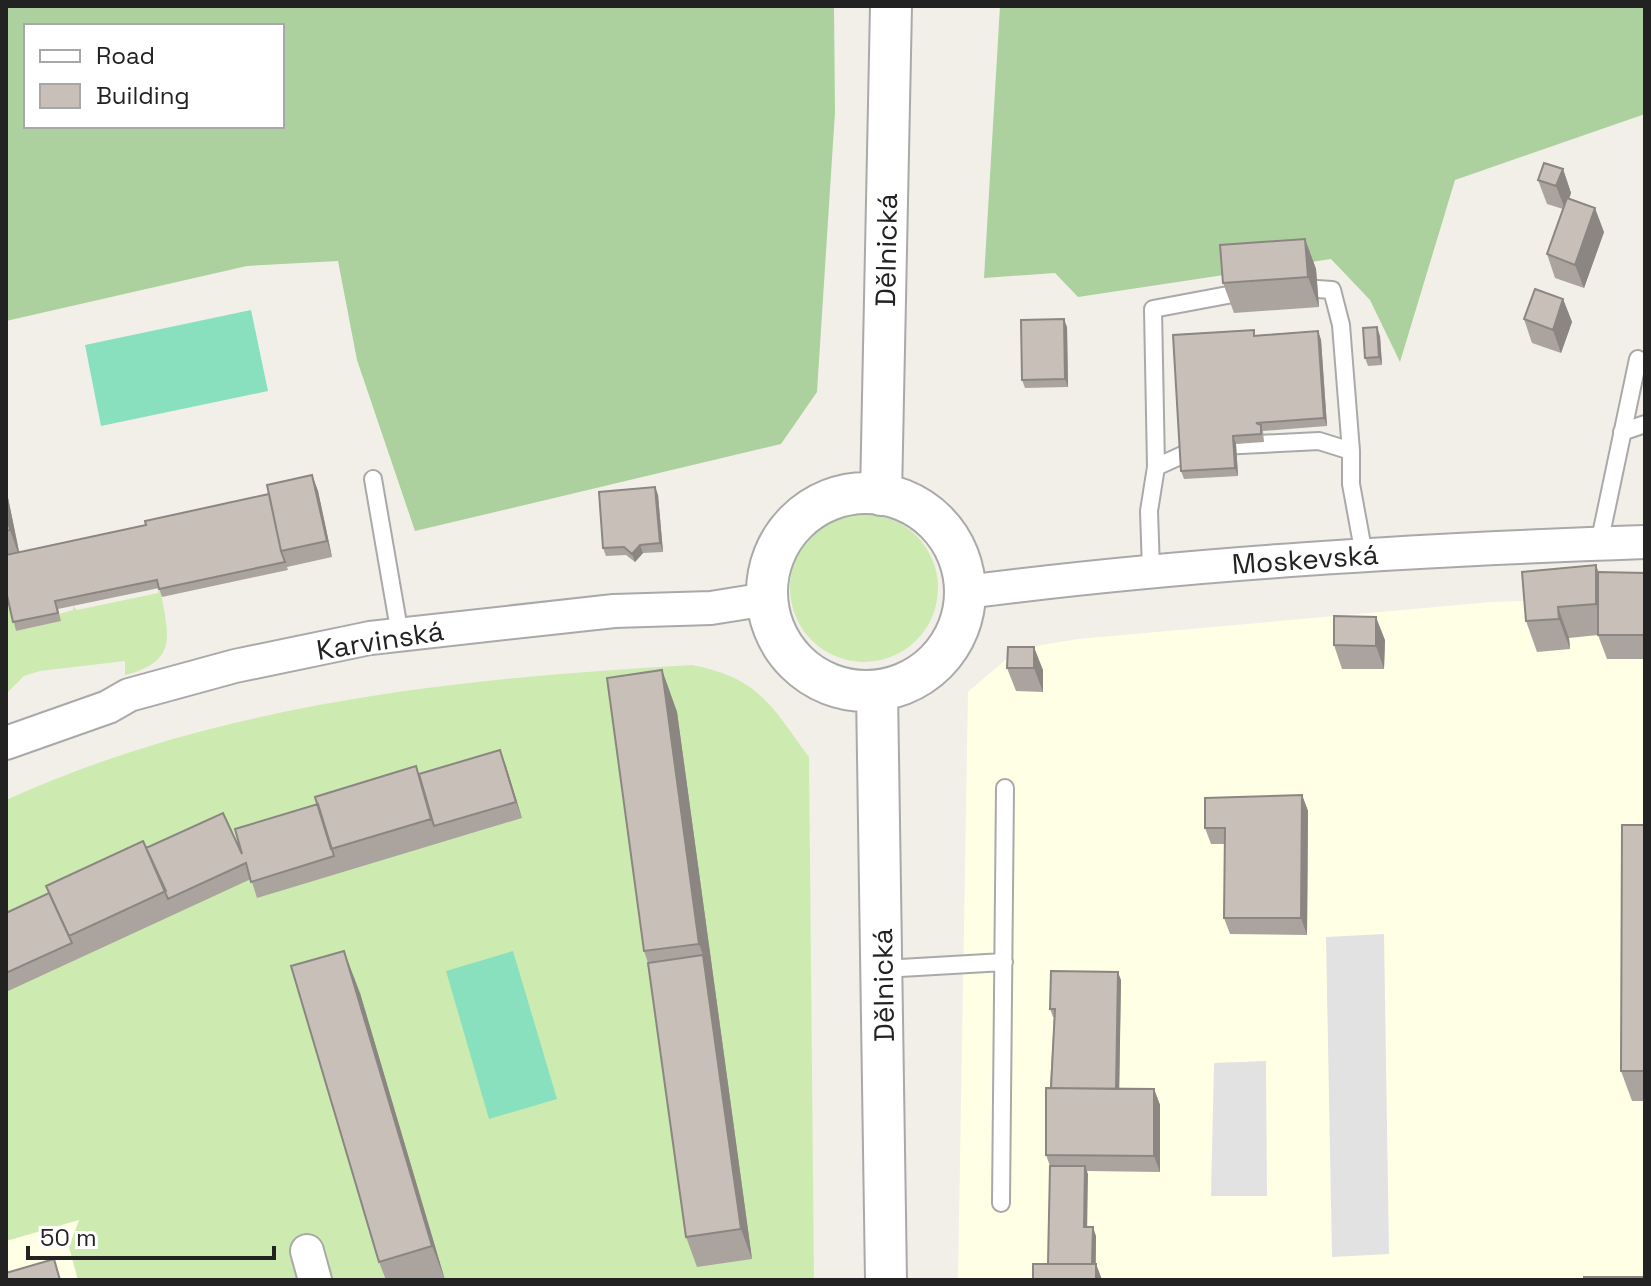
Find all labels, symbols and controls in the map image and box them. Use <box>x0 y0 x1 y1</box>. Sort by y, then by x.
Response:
legend <box>24 24 284 128</box>
text: Road <box>96 40 155 71</box>
text: Building <box>96 80 190 111</box>
street label: Dělnická <box>867 193 905 307</box>
street label: Moskevská <box>1230 536 1380 582</box>
street label: Karvinská <box>314 612 446 668</box>
street label: Dělnická <box>864 928 902 1042</box>
scale bar <box>28 1210 274 1260</box>
text: 50 m <box>40 1222 97 1253</box>

